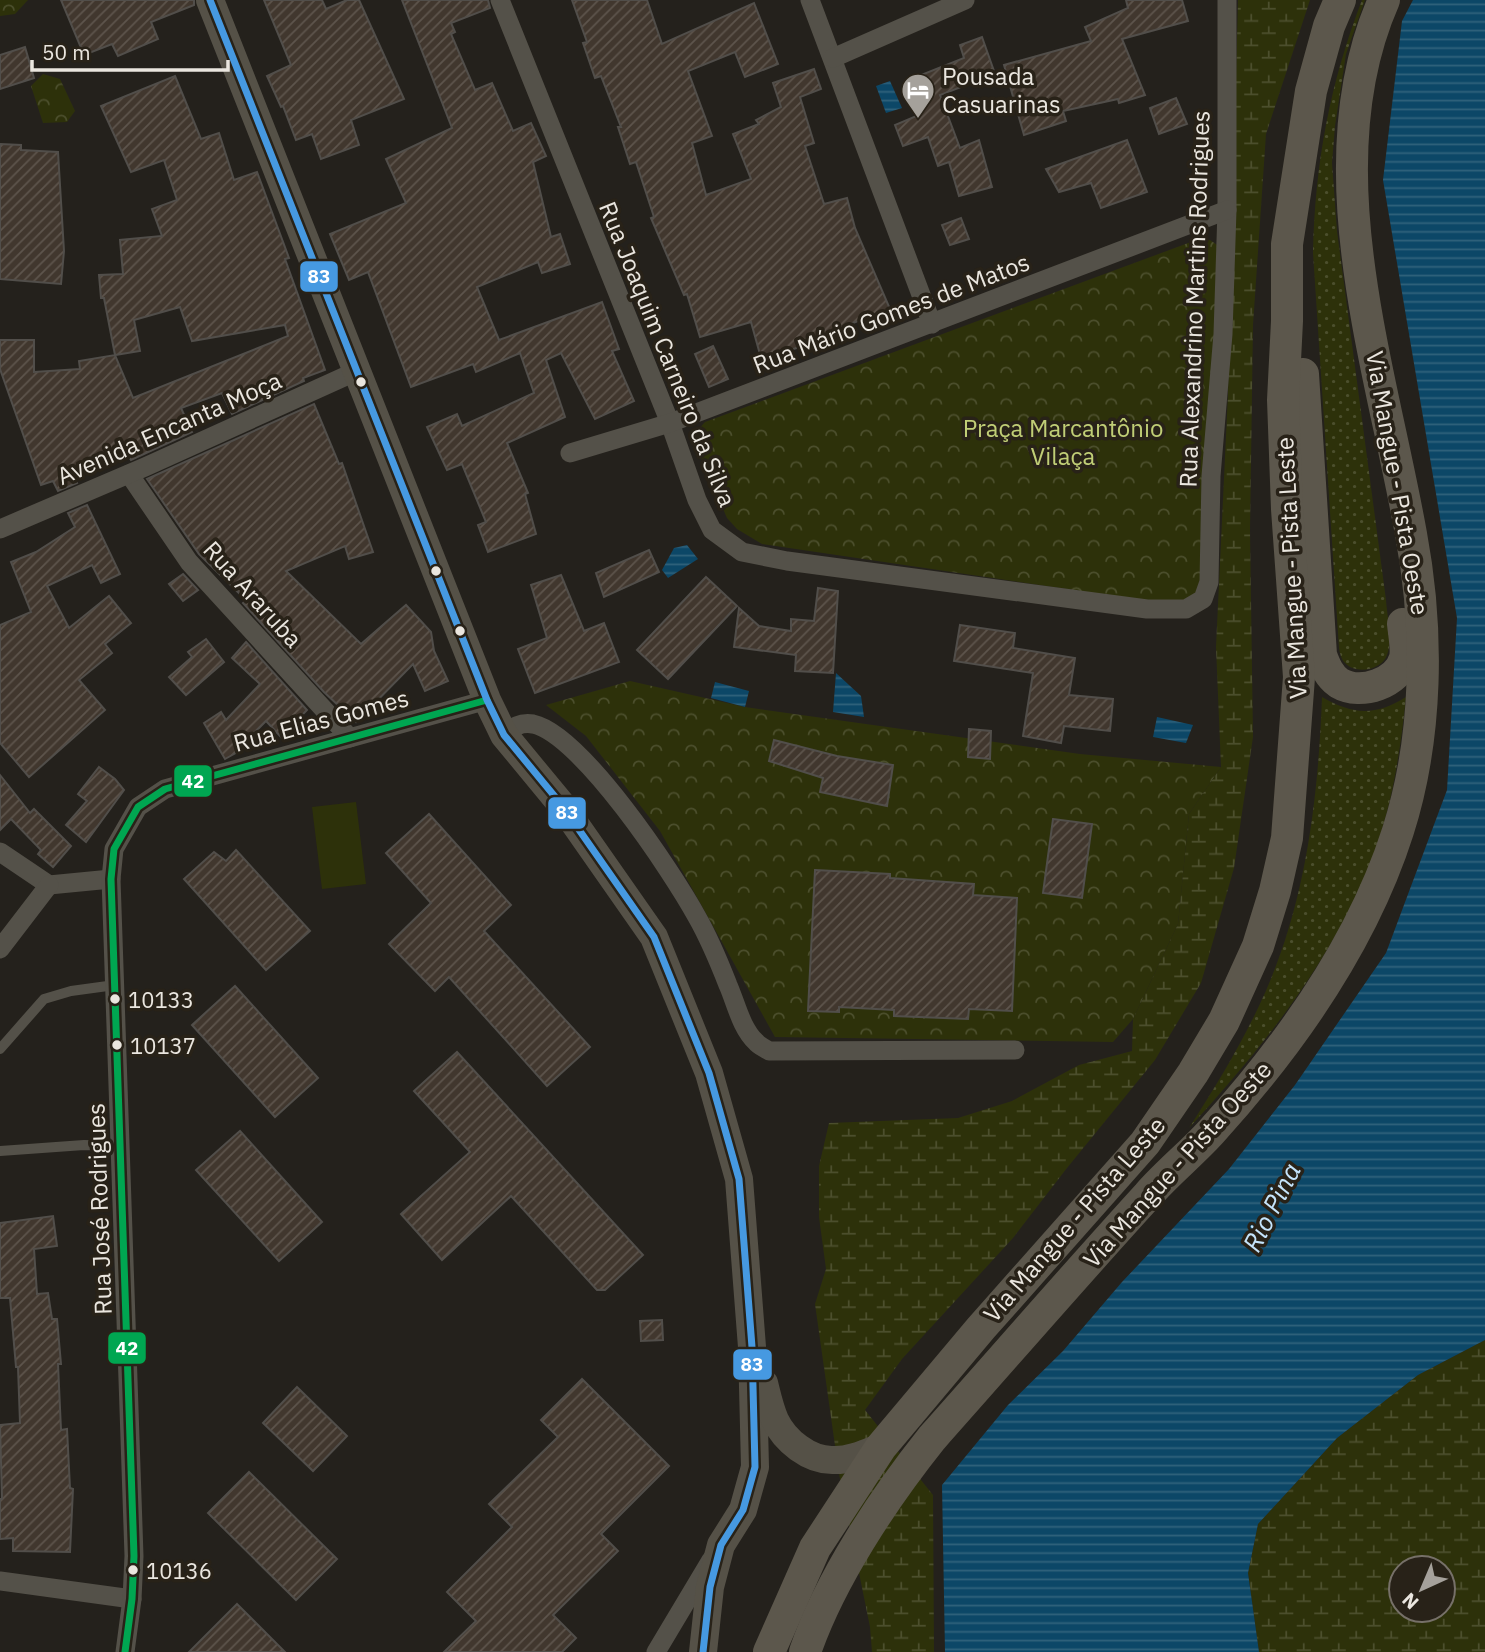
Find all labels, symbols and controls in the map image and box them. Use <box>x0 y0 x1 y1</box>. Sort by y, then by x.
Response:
scale bar <box>32 28 228 72</box>
text: 50 m <box>42 38 91 66</box>
place label: Pousada Casuarinas <box>942 60 1061 120</box>
hotel icon: Pousada Casuarinas <box>899 71 937 120</box>
street label: Rua Alexandrino Martins Rodrigues <box>1171 110 1217 488</box>
street label: Rua Joaquim Carneiro da Silva <box>592 197 744 511</box>
street label: Rua Mário Gomes de Matos <box>748 245 1034 381</box>
line badge: 83 <box>299 260 339 293</box>
text: 83 <box>308 264 330 288</box>
street label: Via Mangue - Pista Oeste <box>1359 349 1437 617</box>
street label: Avenida Encanta Moça <box>52 364 286 492</box>
unlabelled marker <box>354 375 368 389</box>
park label: Praça Marcantônio Vilaça <box>963 412 1163 472</box>
street label: Via Mangue - Pista Leste <box>1268 436 1314 700</box>
street label: Rua Araruba <box>196 534 310 654</box>
unlabelled marker <box>429 564 443 578</box>
unlabelled marker <box>453 624 467 638</box>
street label: Rua Elias Gomes <box>230 681 412 759</box>
line badge: 42 <box>173 764 213 798</box>
text: 42 <box>182 769 204 793</box>
line badge: 83 <box>547 796 587 830</box>
text: 83 <box>556 800 578 824</box>
place label: 10133 <box>128 985 194 1014</box>
marker: 10133 <box>108 992 122 1006</box>
place label: 10137 <box>130 1031 196 1060</box>
marker: 10137 <box>110 1038 124 1052</box>
street label: Via Mangue - Pista Oeste <box>1076 1054 1278 1274</box>
street label: Rua José Rodrigues <box>79 1103 119 1315</box>
street label: Via Mangue - Pista Leste <box>976 1110 1172 1328</box>
water label: Rio Pina <box>1234 1157 1308 1257</box>
line badge: 42 <box>107 1331 147 1365</box>
text: 42 <box>116 1336 138 1360</box>
line badge: 83 <box>732 1348 773 1381</box>
text: 83 <box>741 1352 763 1376</box>
north arrow <box>1387 1554 1457 1624</box>
place label: 10136 <box>146 1556 212 1585</box>
marker: 10136 <box>126 1563 140 1577</box>
text: N <box>1397 1588 1423 1615</box>

